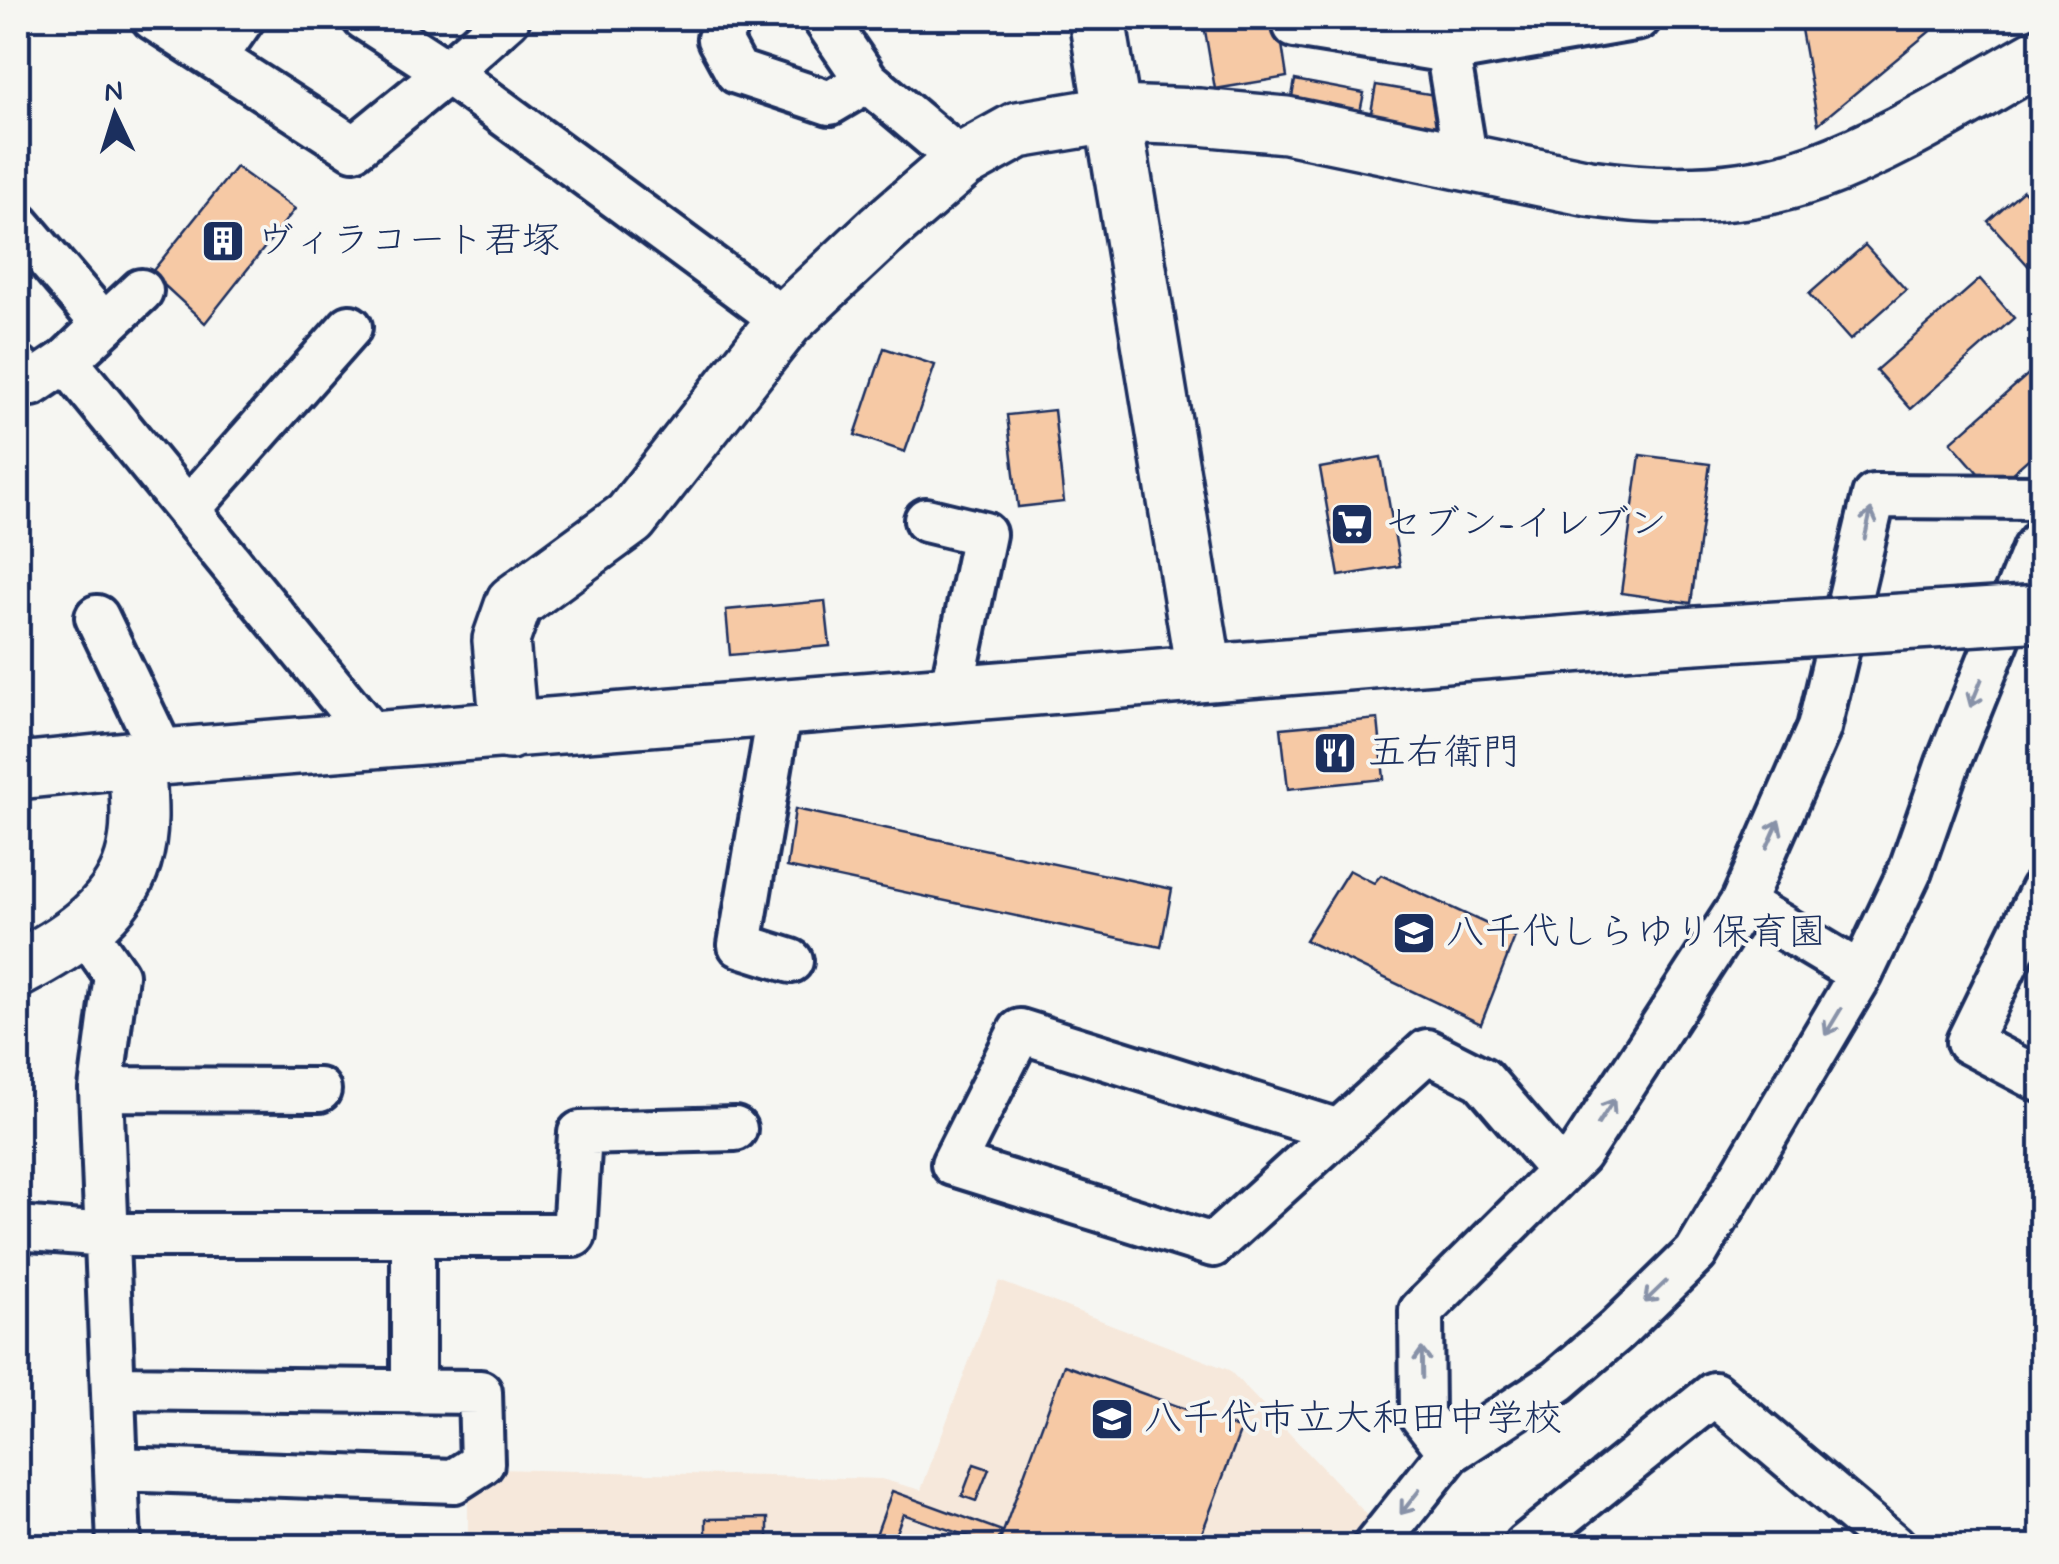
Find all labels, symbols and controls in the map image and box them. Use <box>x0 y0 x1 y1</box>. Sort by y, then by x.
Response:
north arrow <box>65 65 165 165</box>
text: N <box>103 73 124 112</box>
place label: ヴィラコート君塚 <box>256 217 560 266</box>
building icon: ヴィラコート君塚 <box>200 218 246 264</box>
place label: セブン-イレブン <box>1384 500 1667 549</box>
supermarket icon: セブン-イレブン <box>1329 501 1375 547</box>
one-way arrow <box>1859 509 1878 540</box>
one-way arrow <box>1966 677 1984 707</box>
place label: 五右衛門 <box>1368 729 1520 778</box>
restaurant icon: 五右衛門 <box>1312 730 1358 776</box>
one-way arrow <box>1765 819 1783 850</box>
place label: 八千代しらゆり保育園 <box>1446 909 1826 958</box>
school or university icon: 八千代しらゆり保育園 <box>1391 910 1437 956</box>
one-way arrow <box>1823 1007 1843 1036</box>
one-way arrow <box>1595 1098 1616 1127</box>
one-way arrow <box>1644 1280 1668 1304</box>
one-way arrow <box>1412 1348 1431 1380</box>
place label: 八千代市立大和田中学校 <box>1144 1395 1562 1444</box>
school or university icon: 八千代市立大和田中学校 <box>1089 1396 1135 1442</box>
one-way arrow <box>1400 1488 1421 1515</box>

